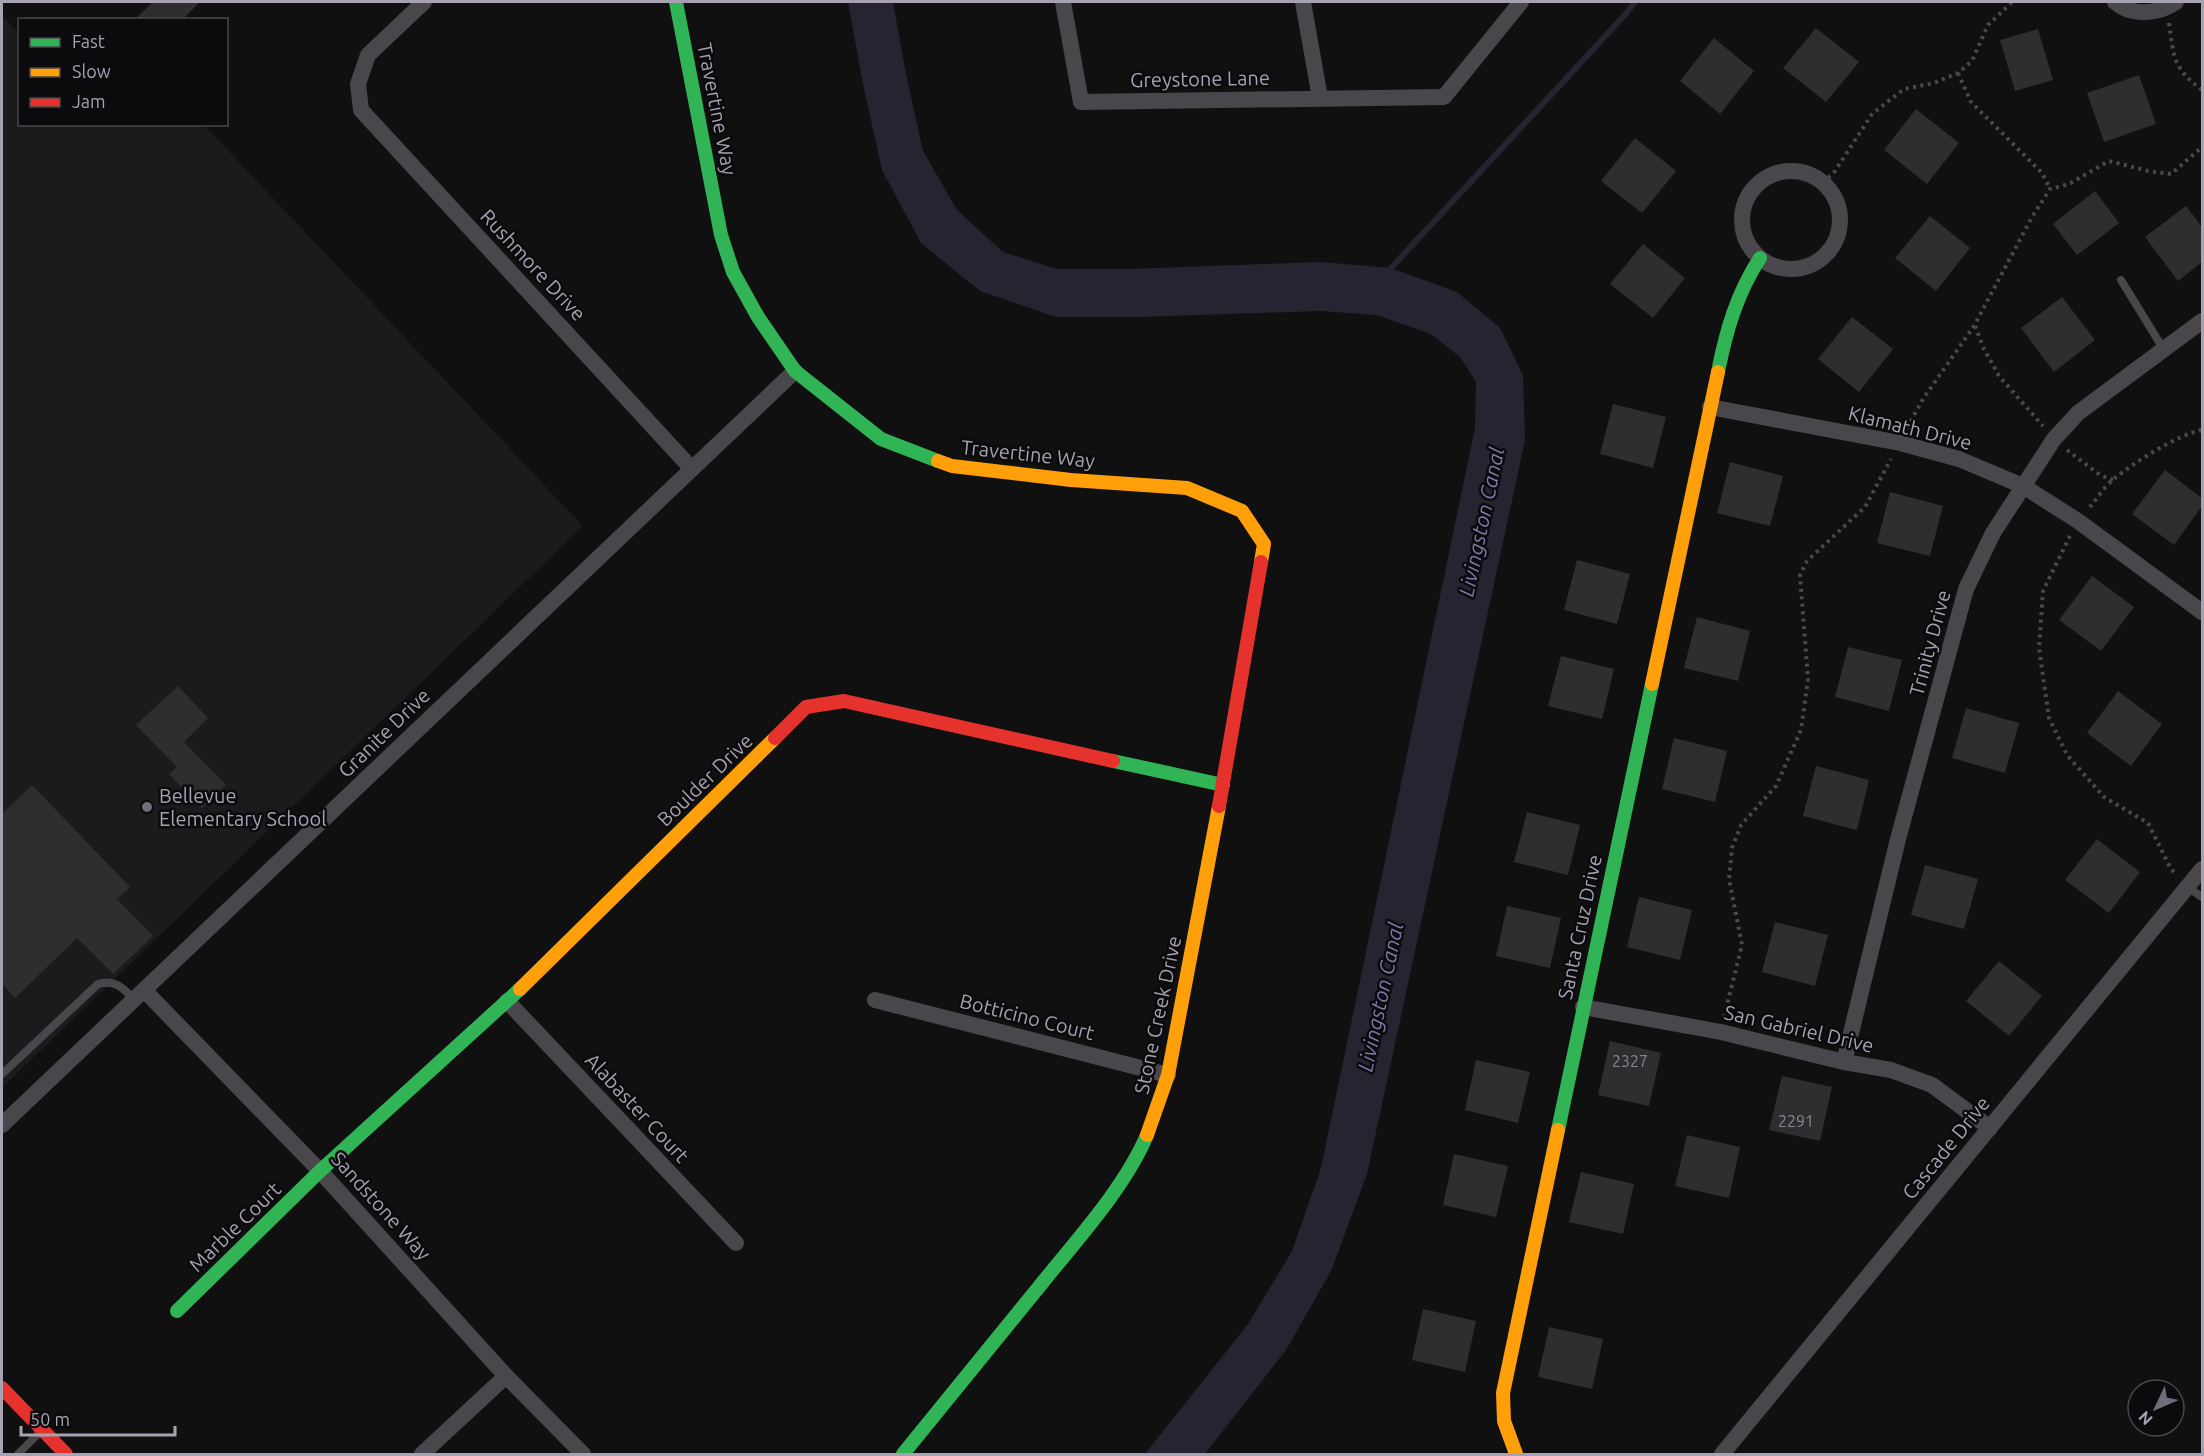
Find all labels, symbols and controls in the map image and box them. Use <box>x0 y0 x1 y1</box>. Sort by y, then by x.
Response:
legend <box>18 18 228 126</box>
text: Fast <box>72 31 105 51</box>
street label: Travertine Way <box>693 41 742 177</box>
text: Slow <box>72 61 111 81</box>
street label: Greystone Lane <box>1130 66 1270 91</box>
text: Jam <box>72 91 106 111</box>
street label: Rushmore Drive <box>476 204 591 325</box>
street label: Klamath Drive <box>1846 401 1974 454</box>
street label: Travertine Way <box>960 435 1096 472</box>
water label: Livingston Canal <box>1454 445 1509 599</box>
street label: Trinity Drive <box>1904 587 1955 698</box>
street label: Granite Drive <box>333 683 434 782</box>
street label: Boulder Drive <box>652 729 757 831</box>
place label: Bellevue Elementary School <box>159 784 326 830</box>
marker: Bellevue Elementary School <box>140 800 154 814</box>
street label: Santa Cruz Drive <box>1553 853 1606 1001</box>
water label: Livingston Canal <box>1353 920 1408 1074</box>
street label: Stone Creek Drive <box>1130 934 1185 1096</box>
street label: Botticino Court <box>958 989 1097 1044</box>
street label: San Gabriel Drive <box>1722 1000 1876 1057</box>
street label: Alabaster Court <box>581 1048 694 1167</box>
house number: 2327 <box>1612 1052 1648 1070</box>
street label: Cascade Drive <box>1897 1092 1994 1204</box>
house number: 2291 <box>1778 1112 1814 1130</box>
street label: Sandstone Way <box>327 1147 436 1265</box>
street label: Marble Court <box>184 1177 285 1276</box>
north arrow <box>2126 1378 2186 1438</box>
scale bar <box>21 1399 176 1437</box>
text: N <box>2135 1408 2156 1429</box>
text: 50 m <box>30 1409 70 1429</box>

